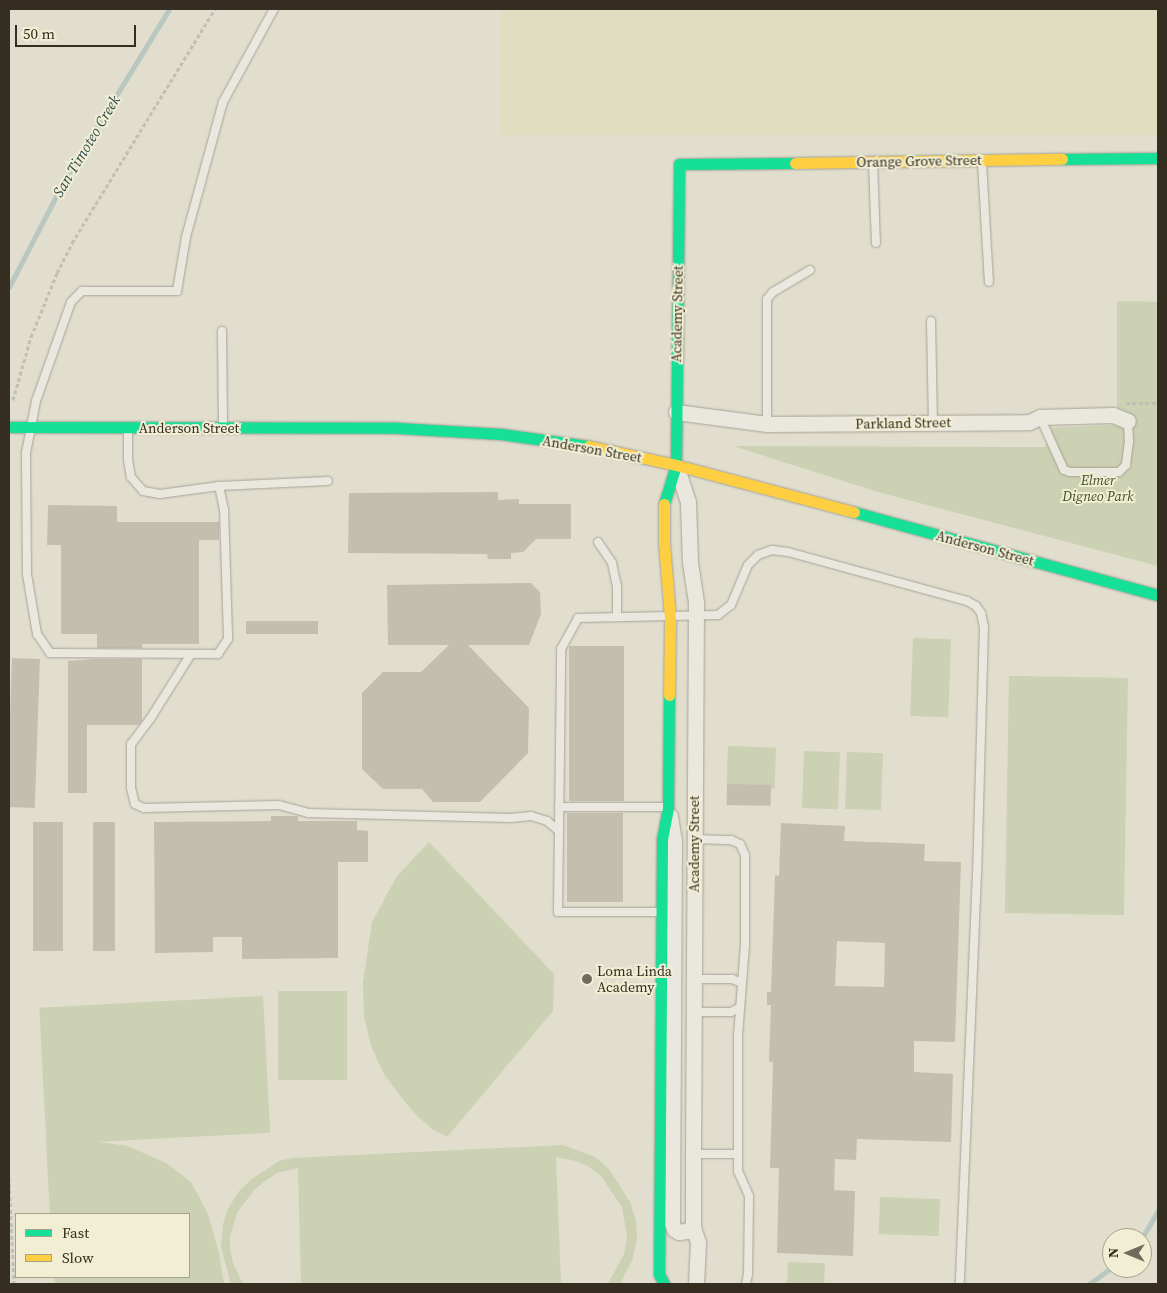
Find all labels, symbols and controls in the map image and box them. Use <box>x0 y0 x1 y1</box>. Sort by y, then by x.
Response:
scale bar <box>18 15 139 47</box>
text: 50 m <box>23 23 55 44</box>
water label: San Timoteo Creek <box>49 92 123 200</box>
street label: Orange Grove Street <box>856 152 982 170</box>
street label: Academy Street <box>668 265 686 363</box>
street label: Parkland Street <box>855 414 951 432</box>
street label: Anderson Street <box>139 420 239 436</box>
street label: Anderson Street <box>541 432 643 466</box>
park label: Elmer Digneo Park <box>1062 472 1134 504</box>
street label: Anderson Street <box>934 527 1036 569</box>
street label: Academy Street <box>686 796 702 892</box>
place label: Loma Linda Academy <box>597 963 672 996</box>
marker: Loma Linda Academy <box>581 973 593 985</box>
legend <box>15 1213 190 1278</box>
text: Fast <box>62 1222 89 1243</box>
north arrow <box>1102 1228 1152 1278</box>
text: Slow <box>62 1247 94 1268</box>
text: N <box>1103 1248 1123 1258</box>

